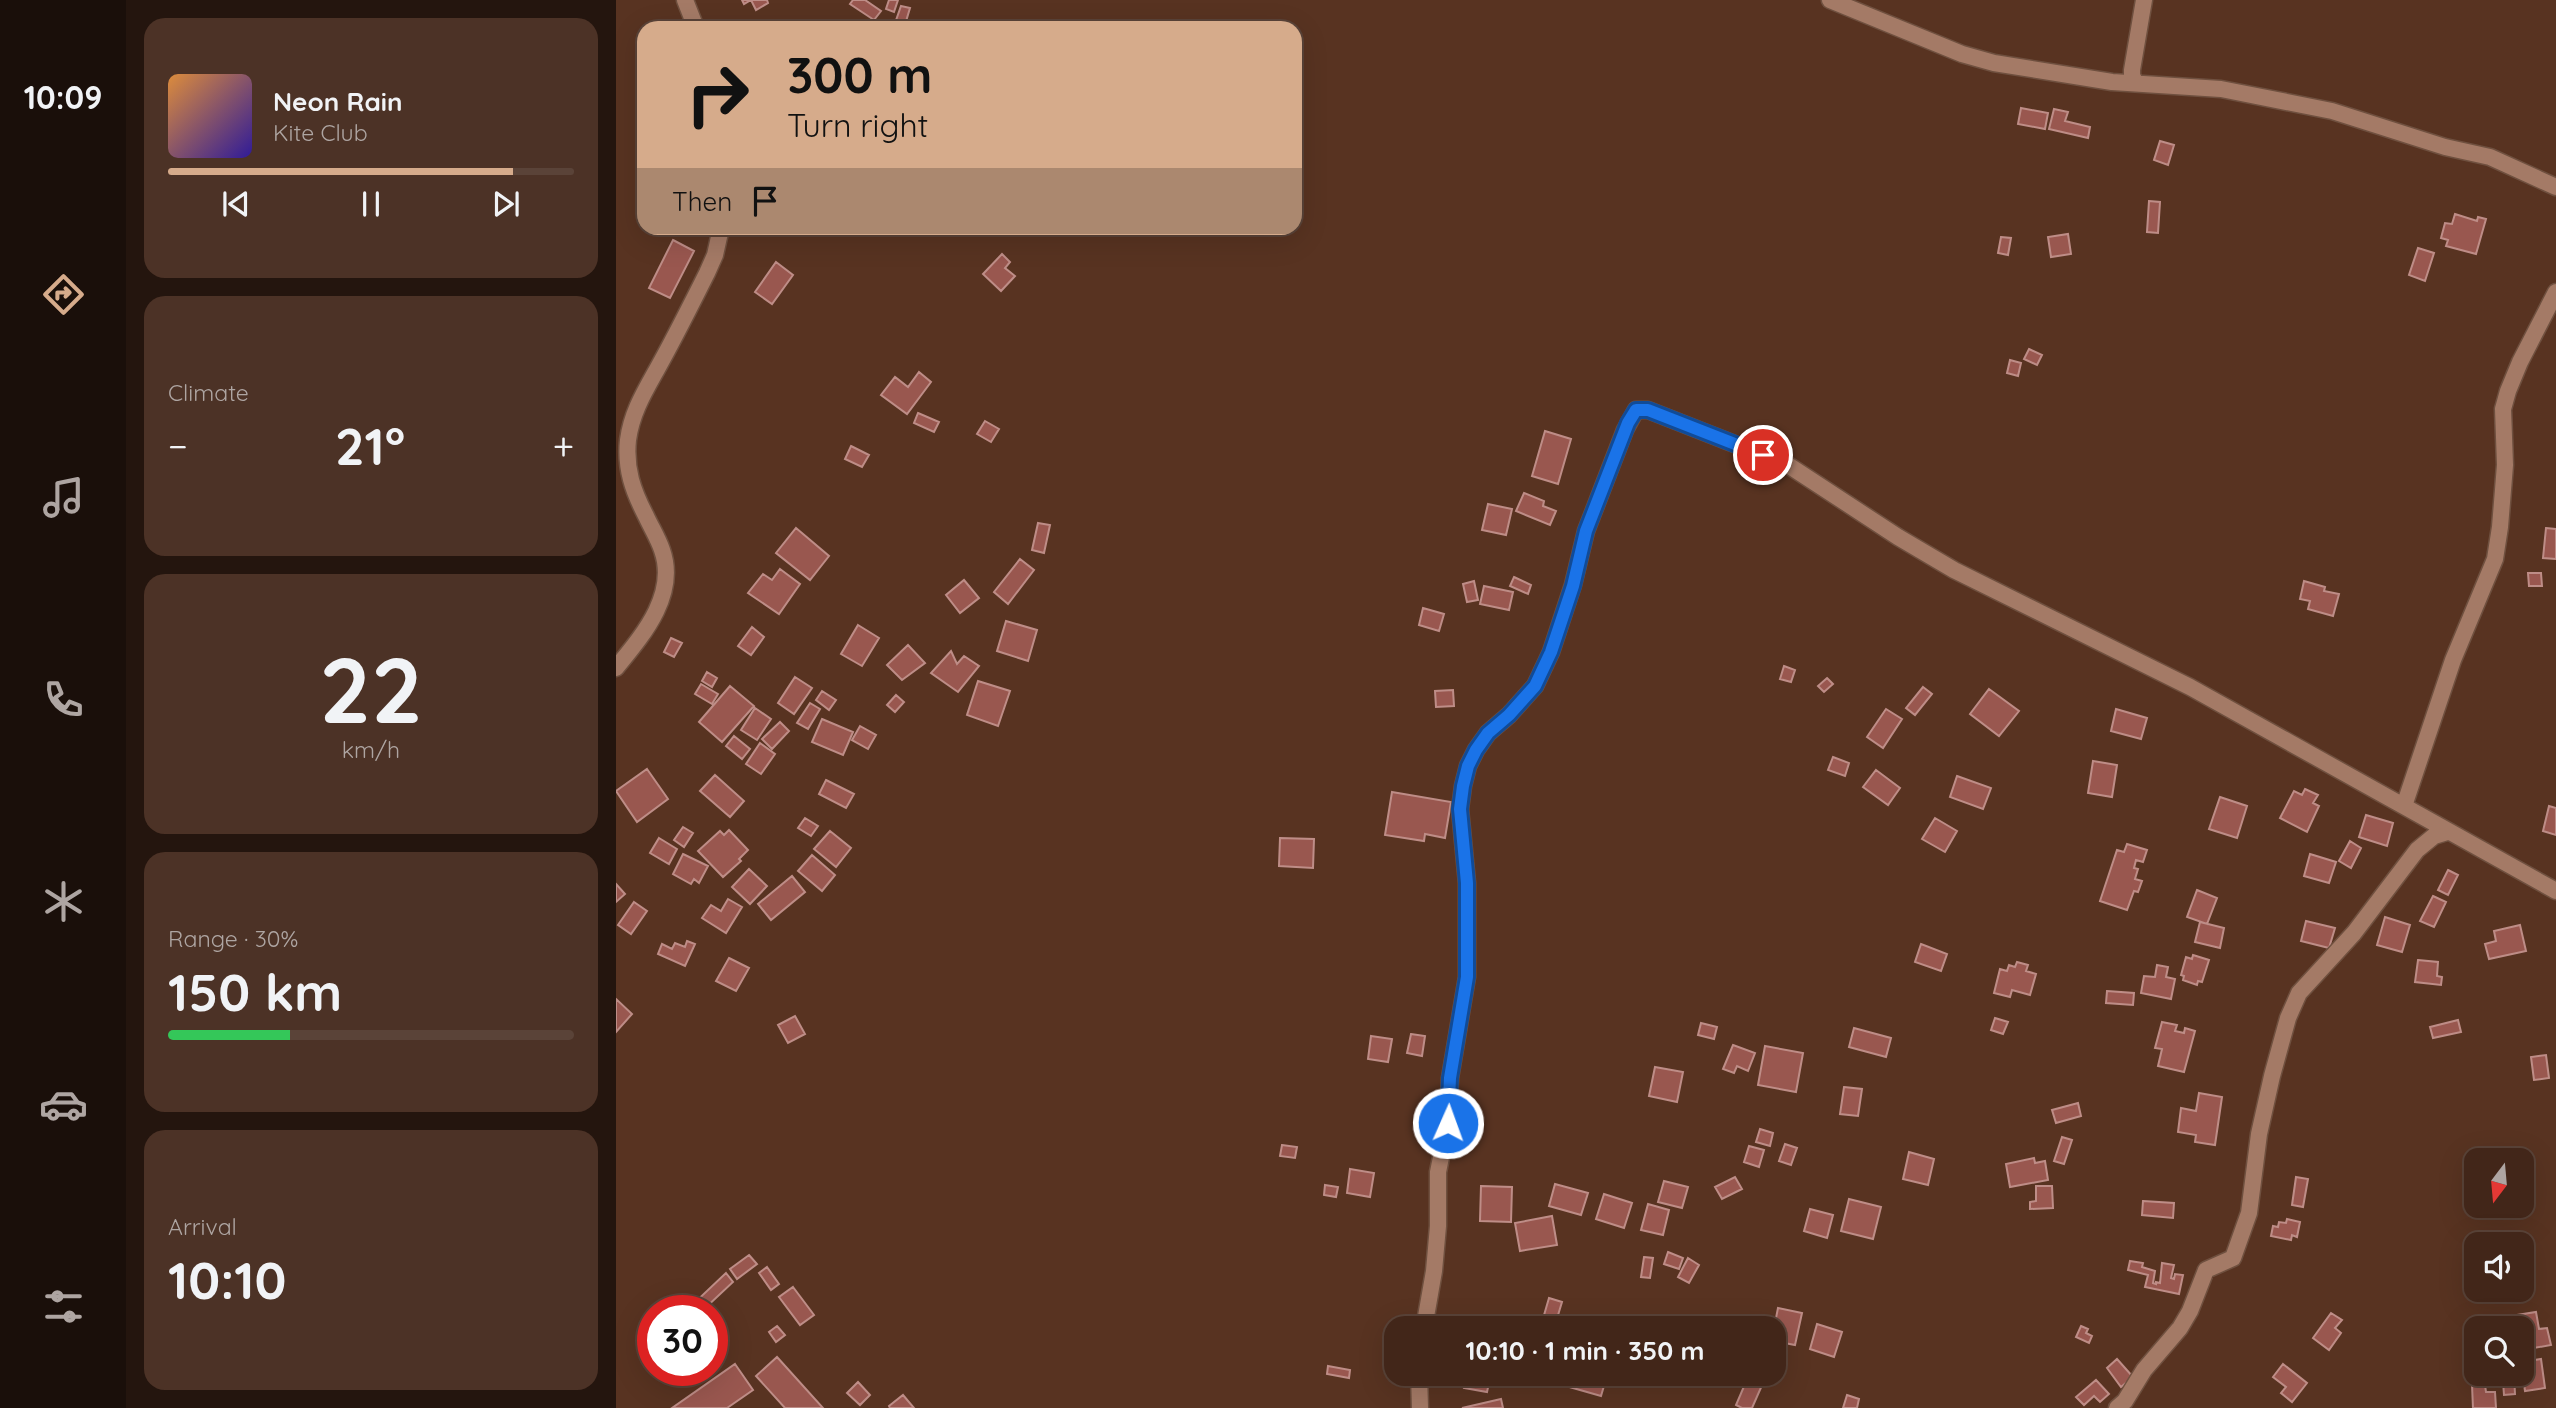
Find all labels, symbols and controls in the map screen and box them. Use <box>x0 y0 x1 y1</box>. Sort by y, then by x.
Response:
text: 300 m <box>787 44 932 105</box>
icon: right <box>672 49 763 140</box>
text: 10:09 <box>24 77 102 117</box>
text: Neon Rain <box>273 85 402 118</box>
text: Turn right <box>787 105 928 145</box>
text: Kite Club <box>273 118 368 147</box>
icon: arrive <box>746 182 784 220</box>
icon: previous <box>217 185 255 223</box>
icon: pause <box>352 185 390 223</box>
icon: next <box>487 185 525 223</box>
text: Then <box>672 185 732 218</box>
icon: directions <box>39 270 88 319</box>
text: Climate <box>168 378 249 407</box>
text: 21° <box>335 413 405 478</box>
text: − <box>168 422 188 470</box>
text: + <box>553 422 574 470</box>
pin <box>1733 425 1793 485</box>
icon: arrive <box>1744 436 1782 474</box>
icon: music <box>39 473 88 522</box>
text: 22 <box>319 632 423 746</box>
icon: phone <box>39 675 88 724</box>
text: km/h <box>342 735 400 764</box>
icon: climate <box>39 877 88 926</box>
text: Range · 30% <box>168 924 298 953</box>
text: 150 km <box>168 959 342 1024</box>
icon: car <box>39 1080 88 1129</box>
position arrow <box>1411 1086 1485 1160</box>
north arrow <box>2464 1148 2534 1218</box>
map controls <box>2464 1148 2534 1386</box>
text: Arrival <box>168 1212 237 1241</box>
button: sound <box>2464 1232 2534 1302</box>
text: 10:10 <box>168 1247 287 1312</box>
icon: filters <box>39 1282 88 1331</box>
speed limit sign: 30 <box>637 1295 728 1386</box>
button: search <box>2464 1316 2534 1386</box>
text: 10:10 · 1 min · 350 m <box>1465 1334 1705 1367</box>

